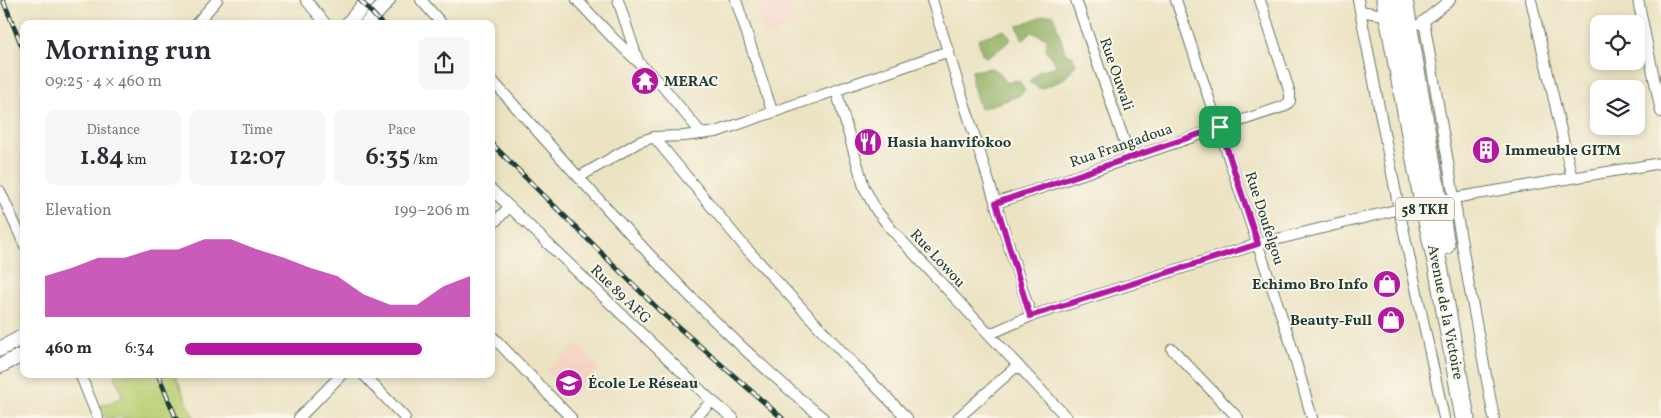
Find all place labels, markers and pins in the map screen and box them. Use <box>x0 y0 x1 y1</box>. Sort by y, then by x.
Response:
temple icon: MERAC <box>630 66 660 96</box>
place label: MERAC <box>664 72 719 93</box>
pin <box>1199 106 1241 148</box>
restaurant icon: Hasia hanvifokoo <box>853 127 883 157</box>
place label: Hasia hanvifokoo <box>887 133 1012 154</box>
building icon: Immeuble GITM <box>1471 135 1501 165</box>
place label: Immeuble GITM <box>1505 141 1621 162</box>
shop icon: Echimo Bro Info <box>1372 269 1402 299</box>
place label: Echimo Bro Info <box>1252 275 1368 296</box>
shop icon: Beauty-Full <box>1376 305 1406 335</box>
place label: Beauty-Full <box>1290 311 1372 332</box>
school or university icon: École Le Réseau <box>554 368 584 398</box>
place label: École Le Réseau <box>588 374 698 395</box>

